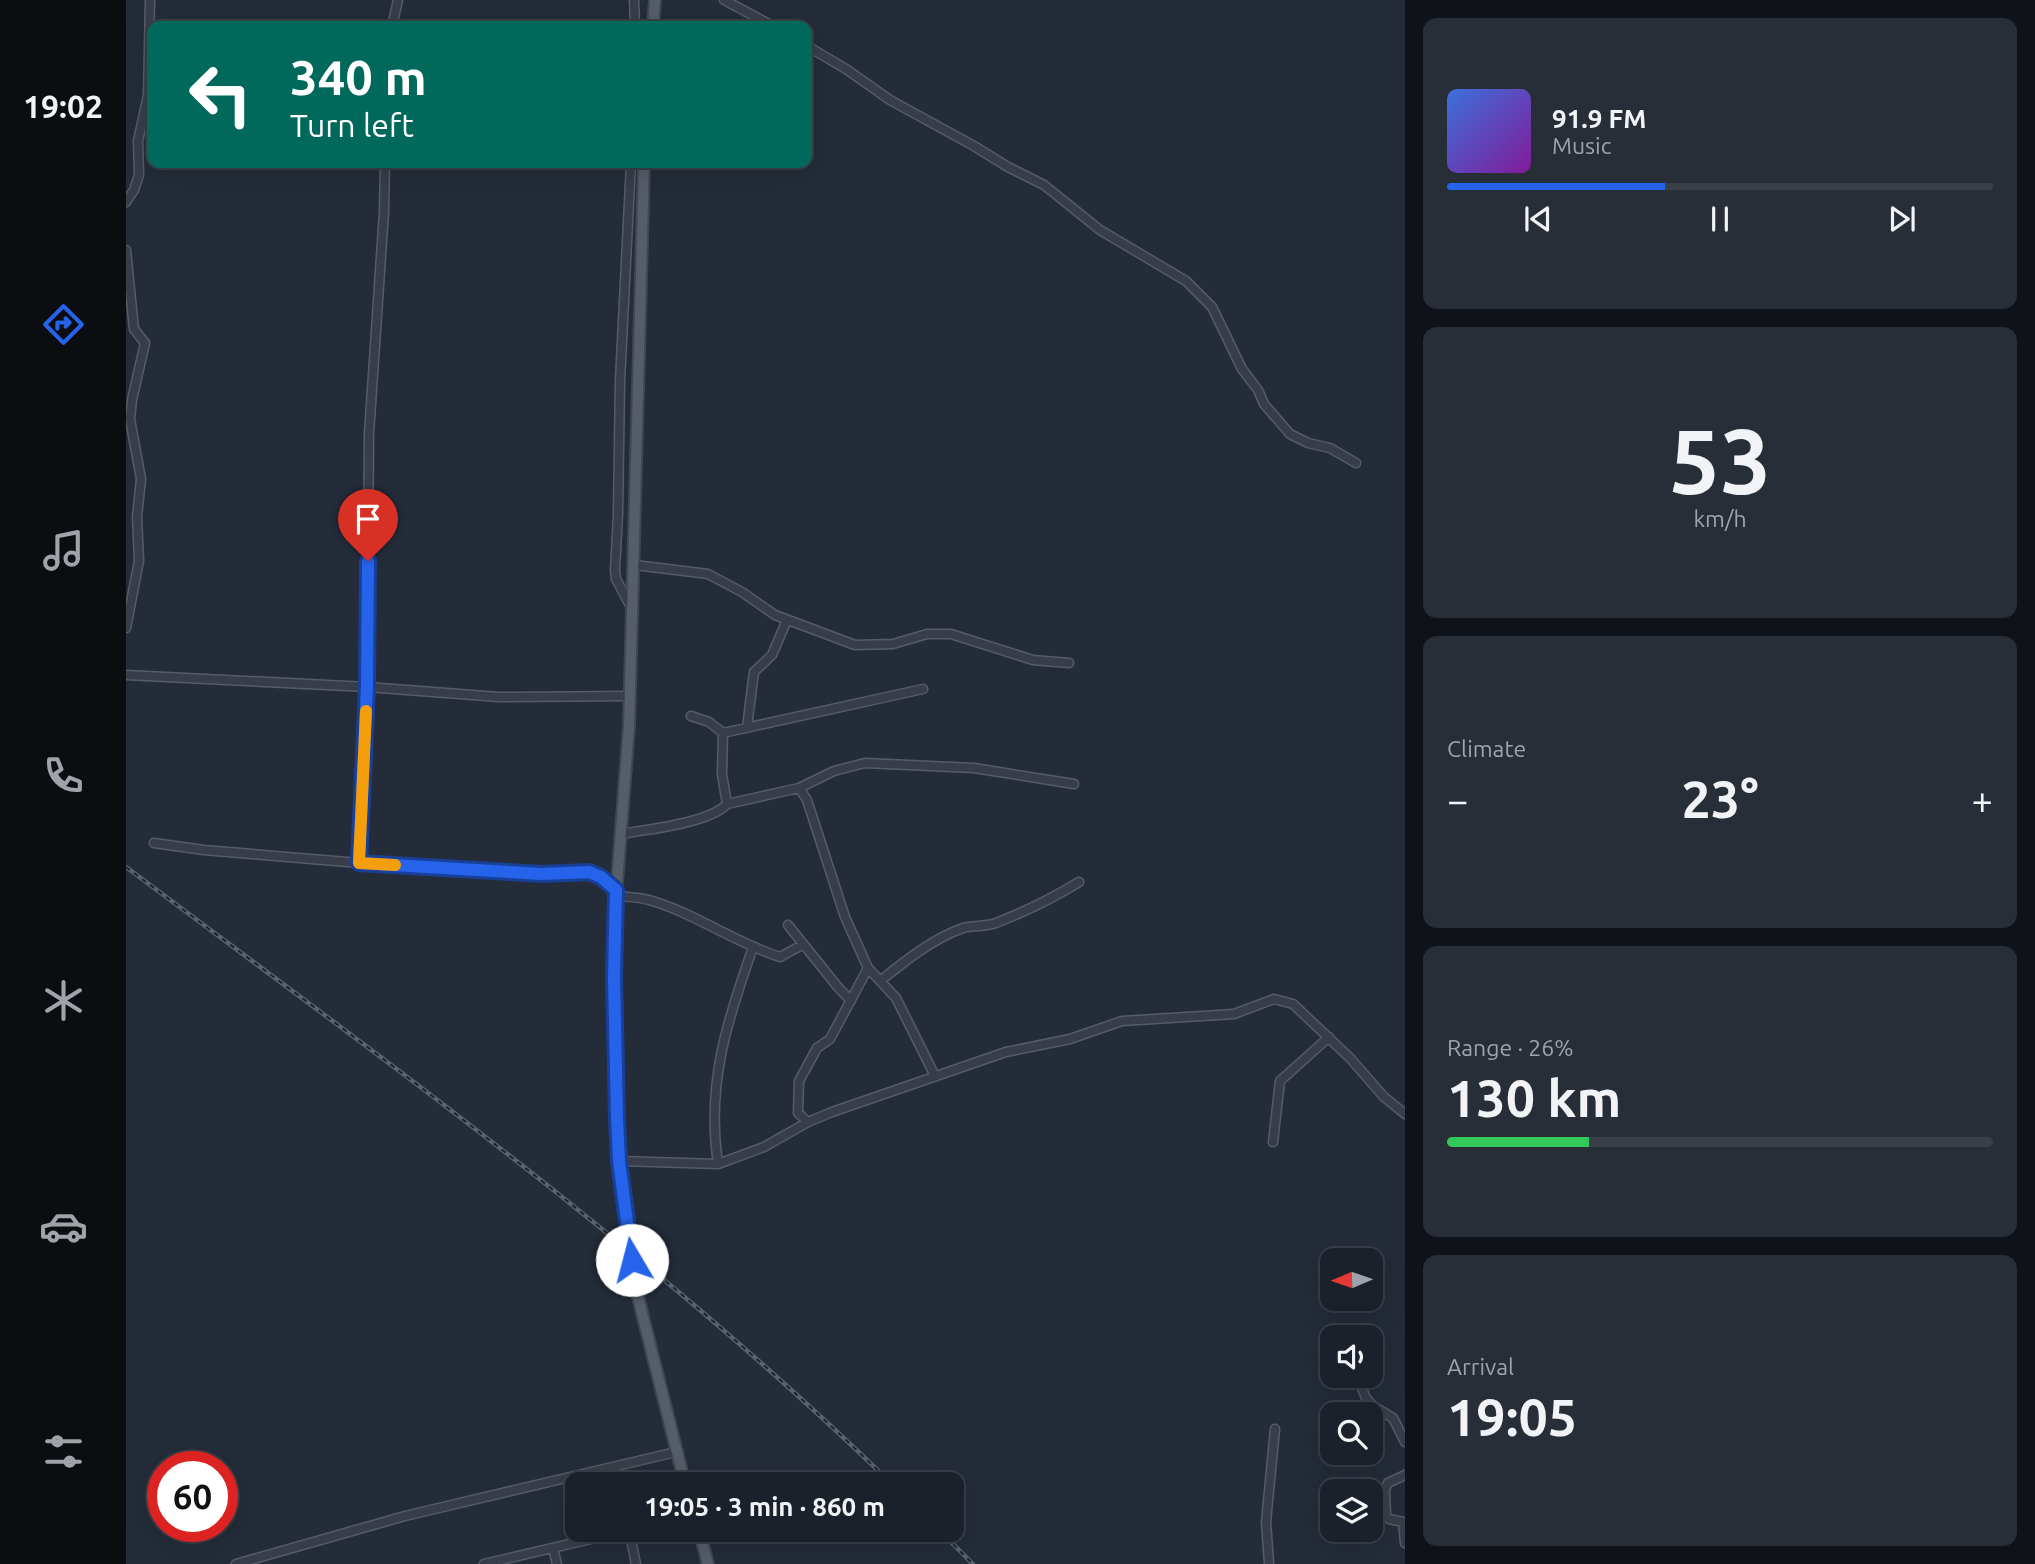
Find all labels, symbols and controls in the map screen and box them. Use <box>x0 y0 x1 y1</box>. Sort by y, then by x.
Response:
icon: left <box>175 49 266 140</box>
text: 340 m <box>290 49 427 104</box>
text: 19:02 <box>23 88 103 124</box>
text: 91.9 FM <box>1552 104 1646 133</box>
text: Turn left <box>290 107 414 143</box>
text: Music <box>1552 133 1611 158</box>
icon: previous <box>1519 200 1557 238</box>
icon: pause <box>1701 200 1739 238</box>
icon: next <box>1883 200 1921 238</box>
icon: directions <box>39 300 88 349</box>
text: 53 <box>1669 409 1771 511</box>
pin <box>338 489 398 561</box>
icon: arrive <box>349 500 387 538</box>
text: km/h <box>1693 506 1747 531</box>
icon: music <box>39 526 88 575</box>
text: Climate <box>1447 736 1526 761</box>
icon: phone <box>39 751 88 800</box>
text: 23° <box>1681 770 1759 828</box>
text: − <box>1447 779 1468 821</box>
text: + <box>1972 779 1993 821</box>
icon: climate <box>39 976 88 1025</box>
text: Range · 26% <box>1447 1035 1574 1060</box>
text: 130 km <box>1447 1069 1621 1127</box>
icon: car <box>39 1202 88 1251</box>
position arrow <box>595 1223 669 1297</box>
north arrow <box>1320 1248 1382 1311</box>
map controls <box>1320 1248 1383 1542</box>
button: sound <box>1320 1325 1383 1388</box>
text: Arrival <box>1447 1354 1514 1379</box>
text: 19:05 <box>1447 1388 1577 1446</box>
button: search <box>1320 1402 1383 1465</box>
icon: filters <box>39 1427 88 1476</box>
speed limit sign: 60 <box>147 1451 238 1542</box>
button: layers <box>1320 1479 1383 1542</box>
text: 19:05 · 3 min · 860 m <box>644 1492 885 1521</box>

